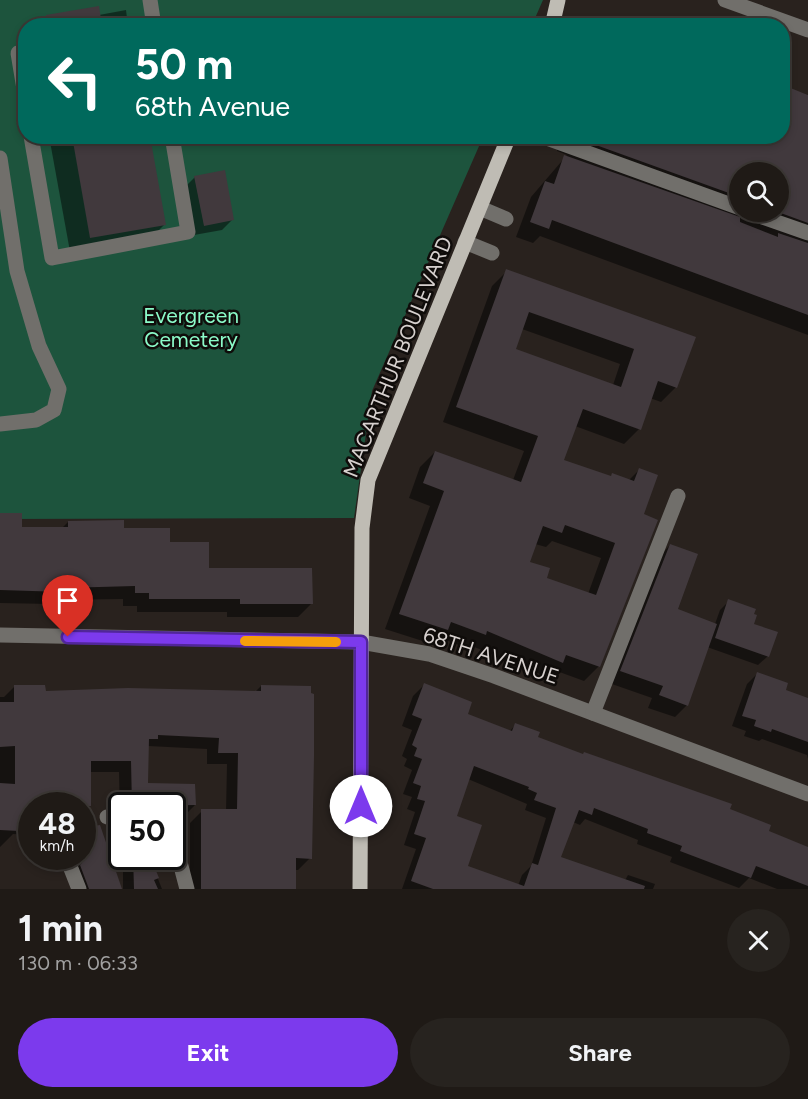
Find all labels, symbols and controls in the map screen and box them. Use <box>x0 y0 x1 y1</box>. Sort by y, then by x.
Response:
text: 50 m <box>135 39 233 90</box>
icon: left <box>36 42 114 120</box>
text: 68th Avenue <box>135 90 290 123</box>
map controls <box>729 162 789 222</box>
button: search <box>729 162 789 222</box>
street label: MACARTHUR BOULEVARD <box>338 233 457 481</box>
park label: Evergreen Cemetery <box>143 303 239 352</box>
pin <box>42 575 93 637</box>
icon: arrive <box>51 584 84 617</box>
street label: 68TH AVENUE <box>420 622 562 689</box>
position arrow <box>329 774 393 838</box>
speed limit sign: 50 <box>108 792 186 870</box>
text: 48 <box>38 805 76 842</box>
text: km/h <box>40 837 74 855</box>
text: 1 min <box>18 907 103 950</box>
button: close <box>727 909 790 972</box>
text: 130 m · 06:33 <box>18 951 138 975</box>
button: Exit <box>18 1018 398 1087</box>
button: Share <box>410 1018 790 1087</box>

